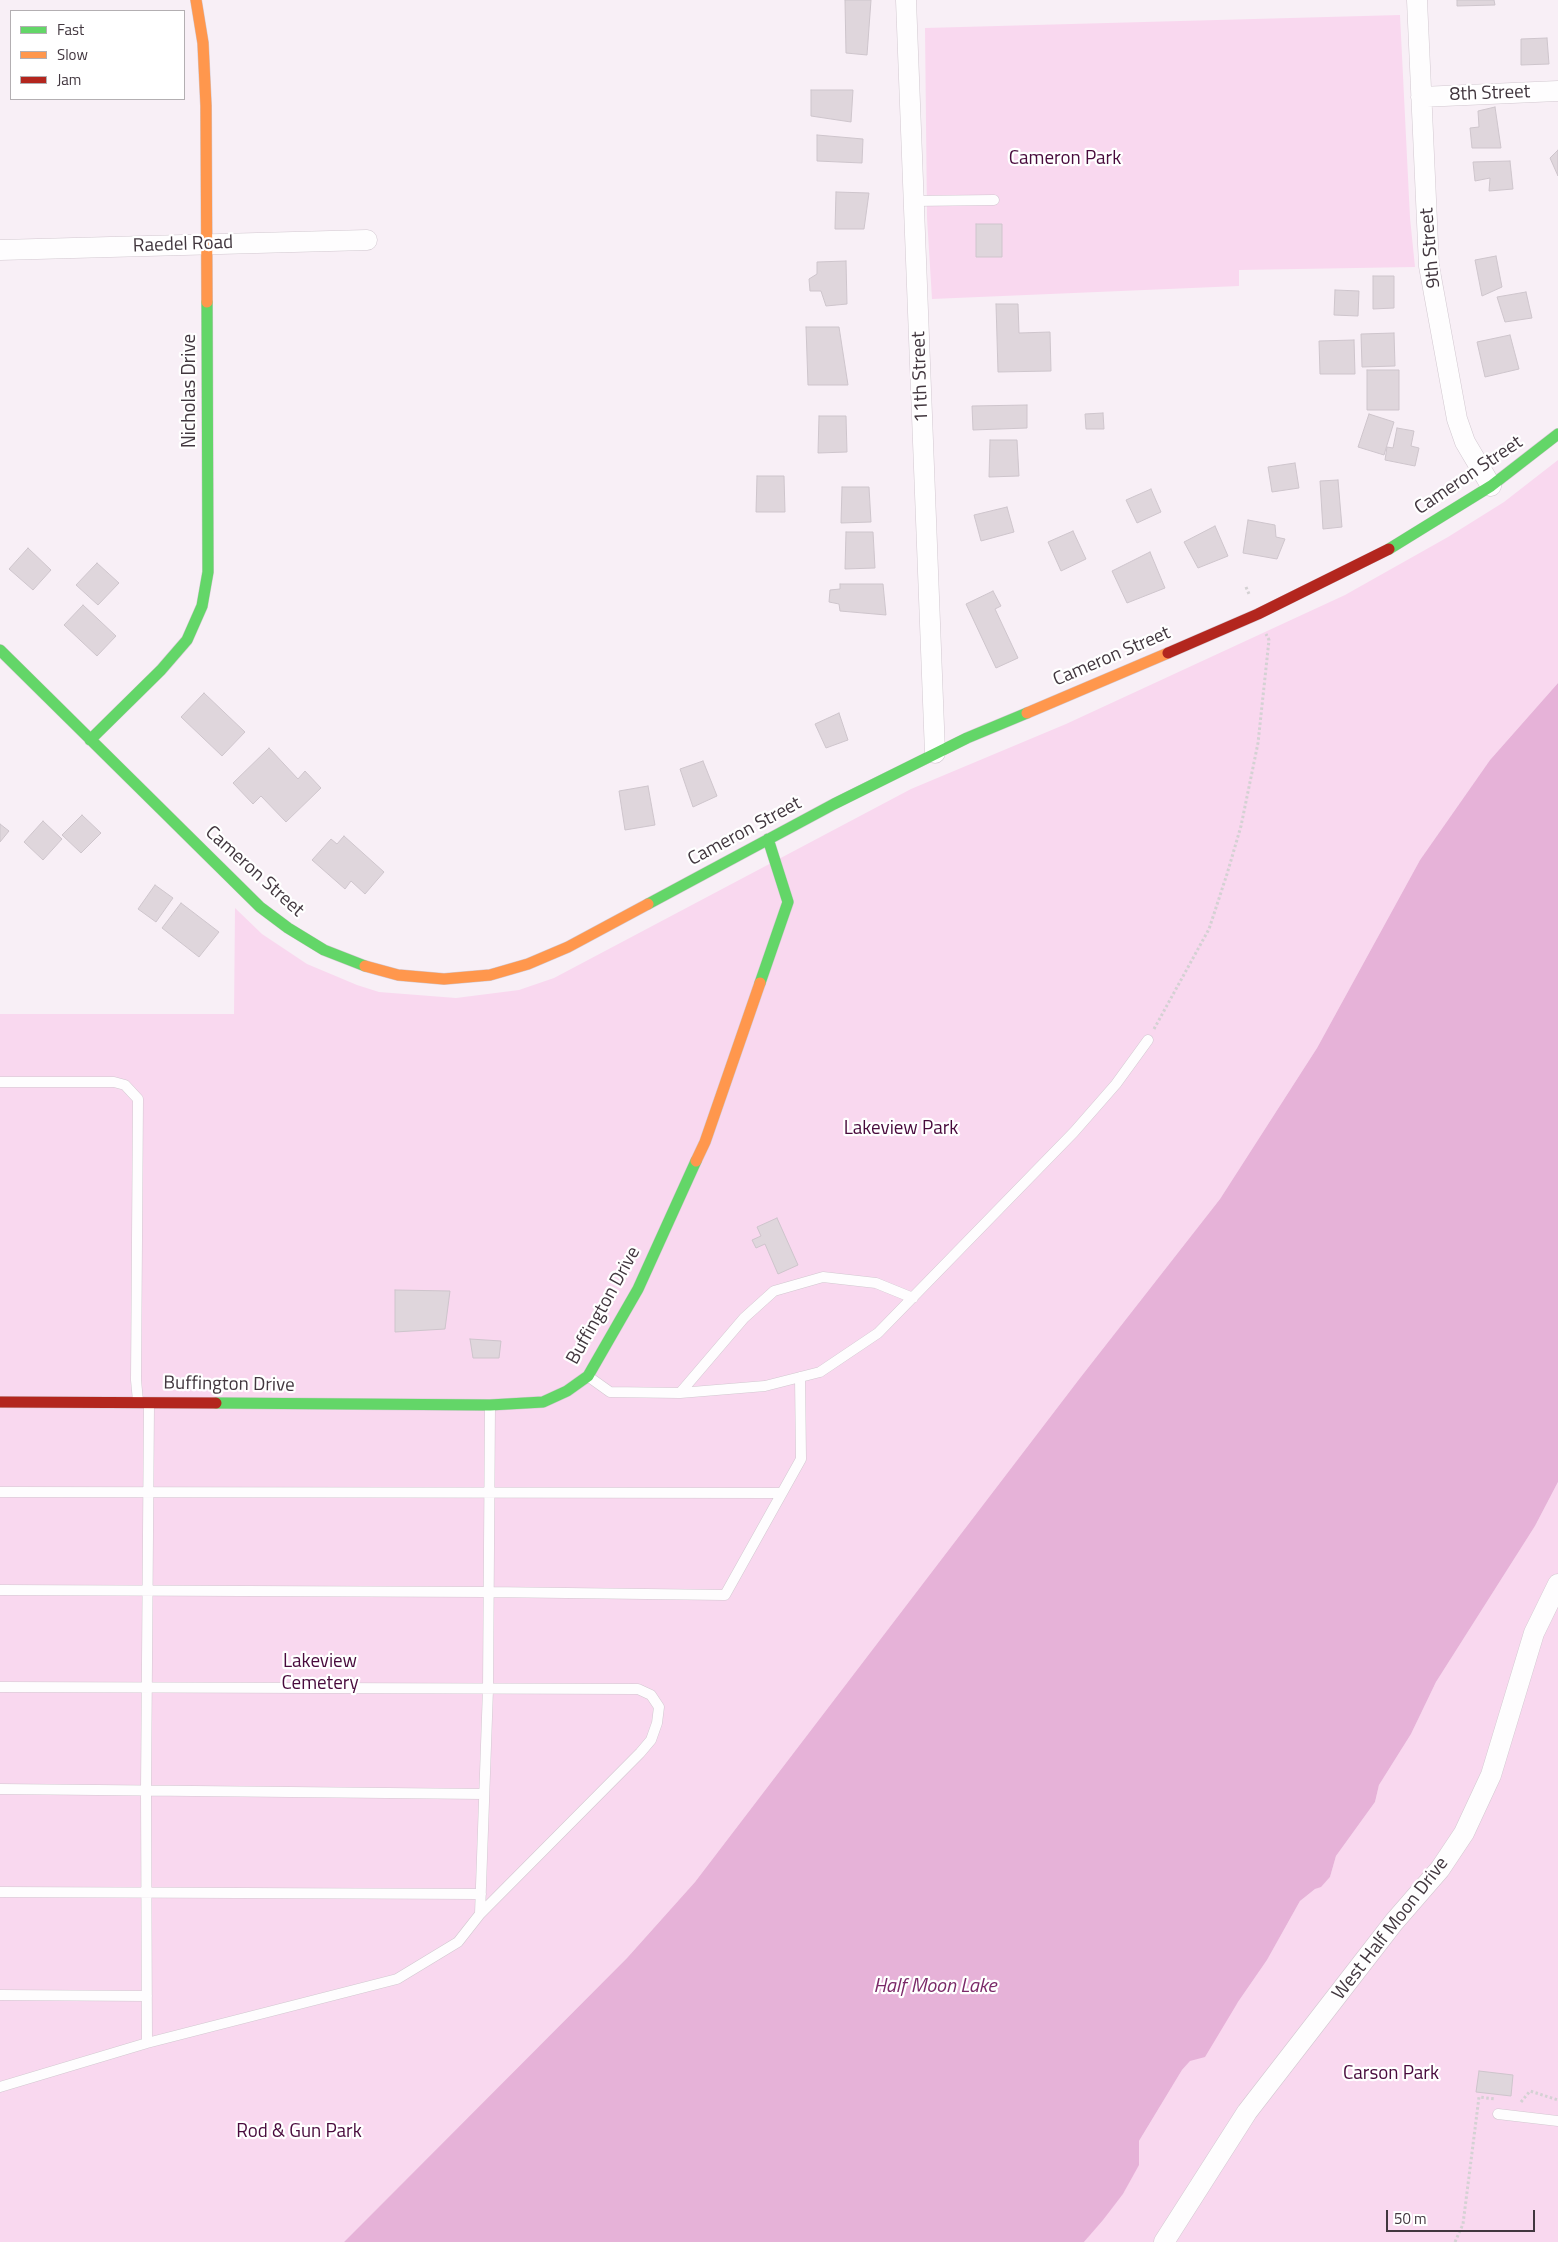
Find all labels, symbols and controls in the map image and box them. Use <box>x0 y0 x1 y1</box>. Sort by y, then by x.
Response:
legend <box>10 10 185 100</box>
text: Fast <box>57 18 84 41</box>
text: Slow <box>57 43 88 66</box>
text: Jam <box>57 68 81 91</box>
street label: 8th Street <box>1449 81 1531 107</box>
park label: Cameron Park <box>1009 148 1121 170</box>
street label: 9th Street <box>1416 207 1446 289</box>
street label: Raedel Road <box>133 232 233 258</box>
street label: 11th Street <box>908 331 934 423</box>
street label: Nicholas Drive <box>179 334 201 448</box>
street label: Cameron Street <box>1411 432 1527 520</box>
street label: Cameron Street <box>1050 622 1174 692</box>
street label: Cameron Street <box>684 793 806 871</box>
street label: Cameron Street <box>200 822 308 922</box>
park label: Lakeview Park <box>844 1118 958 1140</box>
street label: Buffington Drive <box>562 1243 646 1369</box>
street label: Buffington Drive <box>163 1372 295 1398</box>
park label: Lakeview Cemetery <box>281 1651 359 1695</box>
street label: West Half Moon Drive <box>1328 1853 1454 2005</box>
water label: Half Moon Lake <box>873 1975 997 1999</box>
park label: Carson Park <box>1343 2063 1439 2085</box>
park label: Rod & Gun Park <box>236 2121 362 2143</box>
scale bar <box>1388 2200 1537 2232</box>
text: 50 m <box>1394 2207 1427 2230</box>

